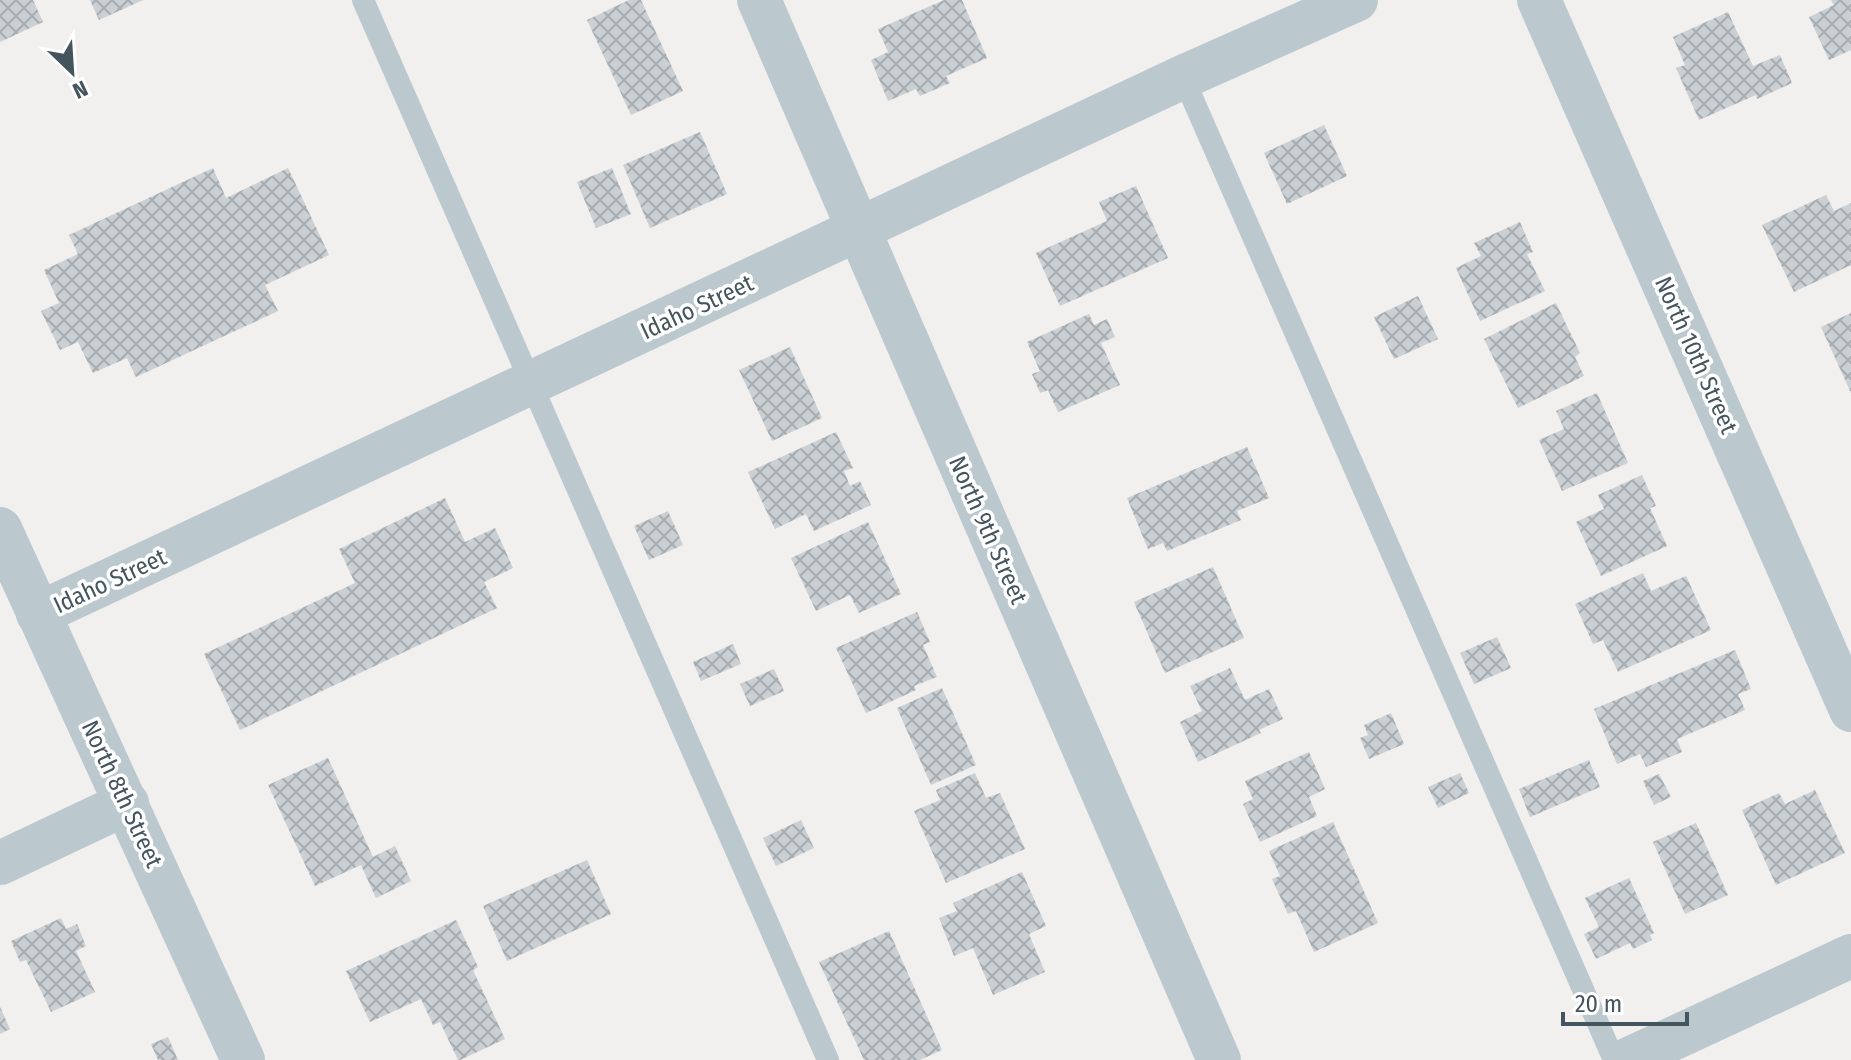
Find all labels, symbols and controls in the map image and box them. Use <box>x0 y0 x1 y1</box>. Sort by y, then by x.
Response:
north arrow <box>32 32 112 112</box>
text: N <box>69 75 92 105</box>
street label: Idaho Street <box>636 269 758 345</box>
street label: North 10th Street <box>1649 272 1743 438</box>
street label: North 9th Street <box>943 452 1033 608</box>
street label: Idaho Street <box>49 543 171 619</box>
street label: North 8th Street <box>76 716 168 872</box>
scale bar <box>1563 976 1687 1026</box>
text: 20 m <box>1575 990 1622 1018</box>

